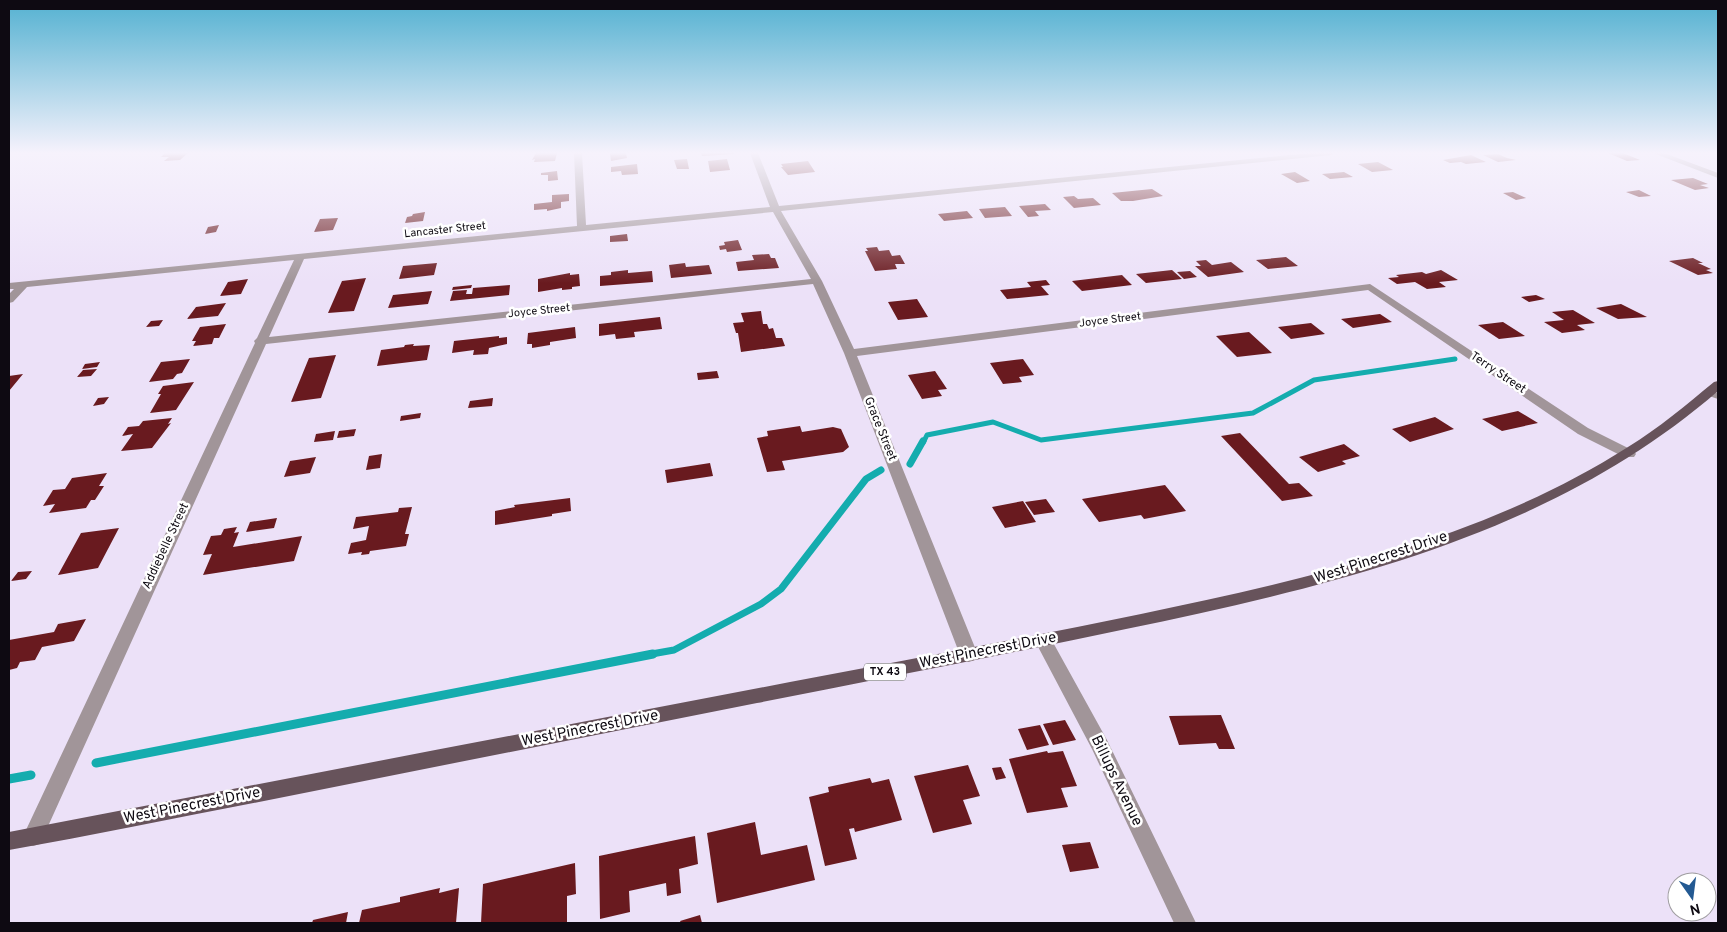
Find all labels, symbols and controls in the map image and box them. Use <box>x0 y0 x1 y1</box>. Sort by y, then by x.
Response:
street label: Lancaster Street <box>404 219 486 241</box>
street label: Joyce Street <box>507 301 571 321</box>
street label: Joyce Street <box>1078 309 1142 331</box>
street label: Terry Street <box>1467 348 1529 398</box>
street label: Grace Street <box>860 395 900 463</box>
street label: Addiebelle Street <box>139 500 193 592</box>
street label: West Pinecrest Drive <box>1312 527 1450 589</box>
street label: West Pinecrest Drive <box>918 628 1058 674</box>
road number: TX 43 <box>864 664 906 680</box>
street label: West Pinecrest Drive <box>520 706 660 752</box>
street label: Billups Avenue <box>1086 733 1146 829</box>
street label: West Pinecrest Drive <box>122 783 262 829</box>
north arrow <box>1667 872 1717 922</box>
text: N <box>1688 899 1702 918</box>

